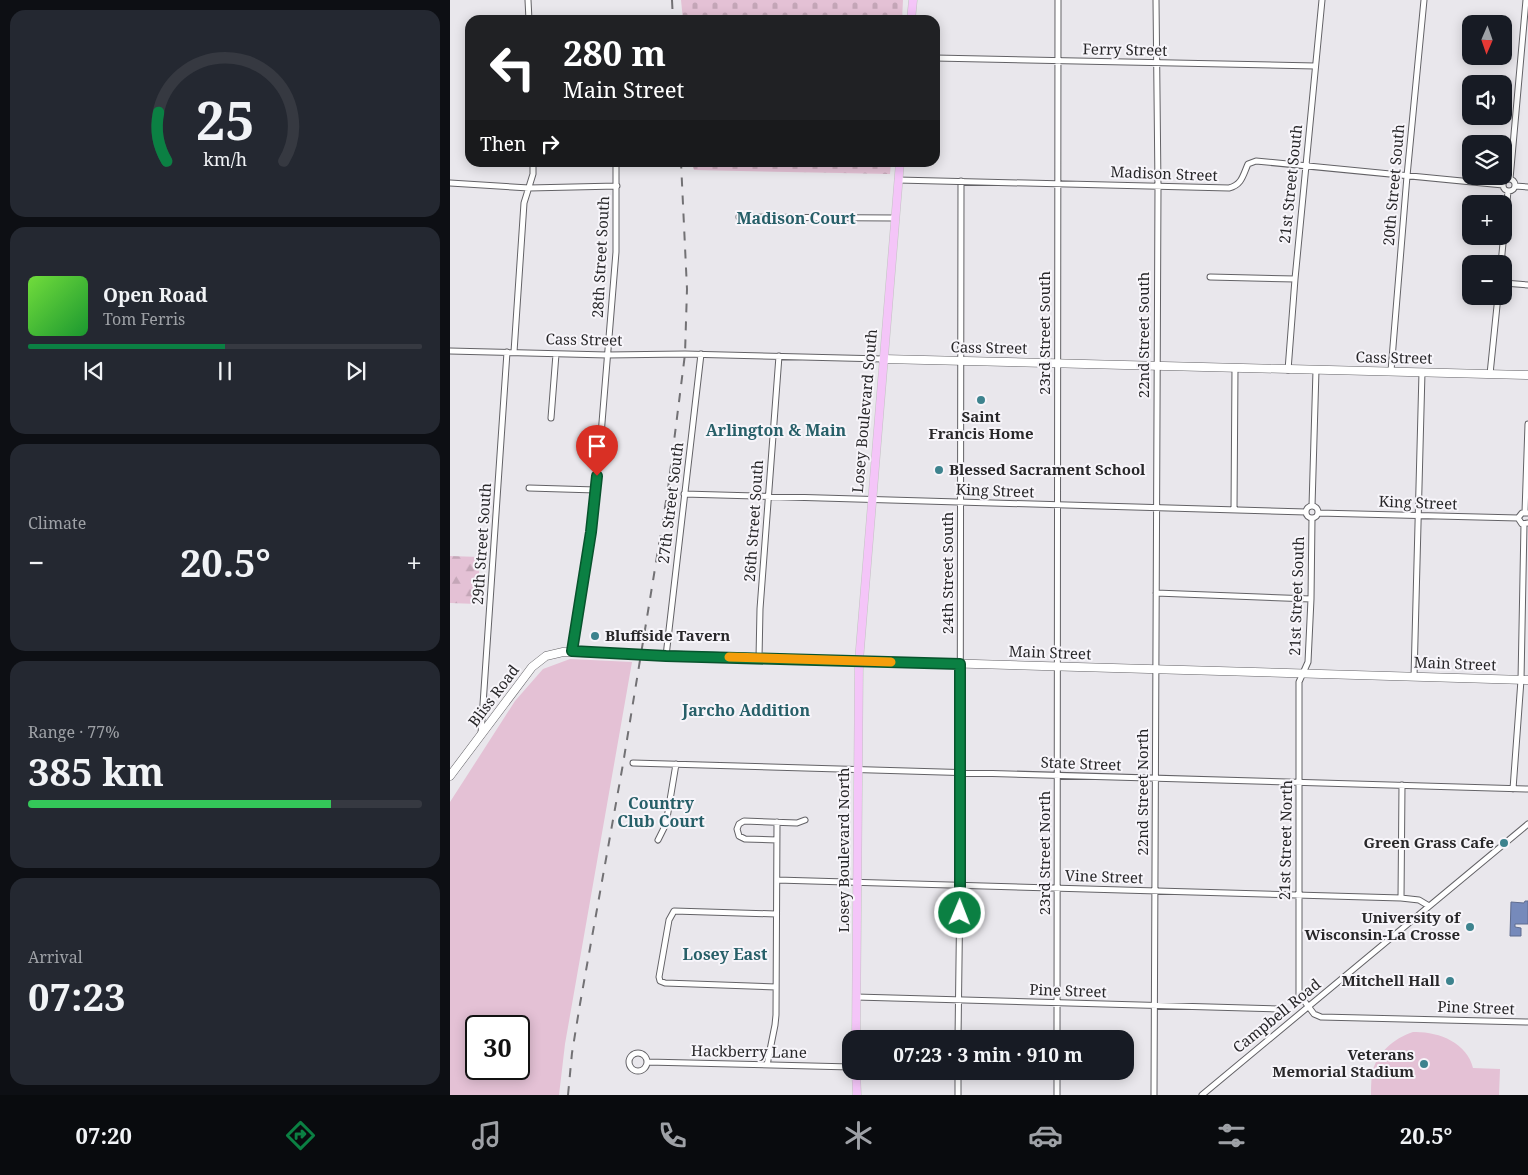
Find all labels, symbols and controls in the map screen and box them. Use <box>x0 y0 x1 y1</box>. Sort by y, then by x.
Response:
north arrow <box>1462 15 1512 65</box>
map controls <box>1462 15 1512 305</box>
text: 280 m <box>563 29 666 76</box>
icon: left <box>480 35 545 100</box>
street label: Ferry Street <box>1083 38 1167 60</box>
text: Main Street <box>563 74 684 104</box>
button: sound <box>1462 75 1512 125</box>
text: 25 <box>196 84 254 155</box>
street label: 21st Street South <box>1274 123 1306 244</box>
street label: 20th Street South <box>1378 123 1408 247</box>
icon: right <box>536 130 564 158</box>
text: Then <box>480 131 526 157</box>
button: layers <box>1462 135 1512 185</box>
text: km/h <box>203 147 247 171</box>
street label: Madison Street <box>1110 161 1218 185</box>
street label: 28th Street South <box>587 195 613 319</box>
button: + <box>1462 195 1512 245</box>
district label: Madison Court <box>736 207 856 229</box>
button: − <box>1462 255 1512 305</box>
street label: 23rd Street South <box>1034 271 1054 395</box>
street label: 22nd Street South <box>1133 271 1153 398</box>
text: Open Road <box>103 282 208 308</box>
text: Tom Ferris <box>103 308 185 330</box>
street label: Cass Street <box>545 328 623 350</box>
street label: Losey Boulevard South <box>847 328 881 494</box>
street label: Cass Street <box>950 336 1028 358</box>
street label: Cass Street <box>1355 346 1433 368</box>
icon: previous <box>80 357 108 385</box>
icon: pause <box>211 357 239 385</box>
icon: next <box>342 357 370 385</box>
marker: Saint Francis Home <box>975 394 987 406</box>
place label: Saint Francis Home <box>928 406 1034 443</box>
district label: Arlington & Main <box>706 419 847 441</box>
pin <box>576 425 618 476</box>
icon: arrive <box>583 432 611 460</box>
street label: 27th Street South <box>653 440 687 565</box>
street label: 26th Street South <box>739 459 767 583</box>
place label: Blessed Sacrament School <box>949 459 1146 479</box>
marker: Blessed Sacrament School <box>933 464 945 476</box>
street label: King Street <box>955 479 1035 501</box>
street label: 29th Street South <box>467 482 495 606</box>
street label: King Street <box>1378 491 1458 513</box>
street label: 24th Street South <box>937 511 957 634</box>
text: Climate <box>28 512 86 534</box>
street label: 21st Street South <box>1284 535 1308 656</box>
text: 20.5° <box>180 536 271 588</box>
text: − <box>28 543 44 581</box>
text: + <box>406 543 422 581</box>
place label: Bluffside Tavern <box>605 625 730 645</box>
marker: Bluffside Tavern <box>589 630 601 642</box>
street label: Main Street <box>1008 641 1092 663</box>
street label: Main Street <box>1413 652 1497 674</box>
street label: Bliss Road <box>463 660 523 731</box>
district label: Jarcho Addition <box>681 699 810 721</box>
text: Range · 77% <box>28 721 120 743</box>
street label: 22nd Street North <box>1132 728 1152 856</box>
text: 385 km <box>28 745 164 797</box>
street label: State Street <box>1040 752 1122 774</box>
street label: Losey Boulevard North <box>833 767 853 933</box>
street label: 21st Street North <box>1274 779 1296 900</box>
street label: 23rd Street North <box>1034 790 1054 915</box>
district label: Country Club Court <box>617 792 705 832</box>
place label: Green Grass Cafe <box>1363 832 1494 852</box>
marker: Green Grass Cafe <box>1498 837 1510 849</box>
street label: Vine Street <box>1065 865 1144 887</box>
position arrow <box>933 886 985 938</box>
place label: University of Wisconsin-La Crosse <box>1304 907 1462 944</box>
marker: University of Wisconsin-La Crosse <box>1464 921 1476 933</box>
district label: Losey East <box>683 943 768 965</box>
text: Arrival <box>28 946 83 968</box>
text: 07:23 <box>28 970 125 1022</box>
place label: Mitchell Hall <box>1342 970 1441 990</box>
street label: Campbell Road <box>1228 974 1324 1057</box>
marker: Mitchell Hall <box>1444 975 1456 987</box>
street label: Pine Street <box>1029 979 1107 1001</box>
street label: Pine Street <box>1437 996 1515 1018</box>
speed limit sign: 30 <box>465 1015 530 1080</box>
street label: Hackberry Lane <box>691 1040 807 1062</box>
text: 07:23 · 3 min · 910 m <box>893 1042 1083 1068</box>
place label: Veterans Memorial Stadium <box>1272 1044 1414 1081</box>
marker: Veterans Memorial Stadium <box>1418 1058 1430 1070</box>
icon: directions <box>283 1118 318 1153</box>
icon: music <box>469 1118 504 1153</box>
icon: phone <box>655 1118 690 1153</box>
icon: climate <box>841 1118 876 1153</box>
icon: car <box>1028 1118 1063 1153</box>
icon: filters <box>1214 1118 1249 1153</box>
text: 07:20 <box>76 1120 132 1150</box>
text: 20.5° <box>1400 1120 1452 1150</box>

